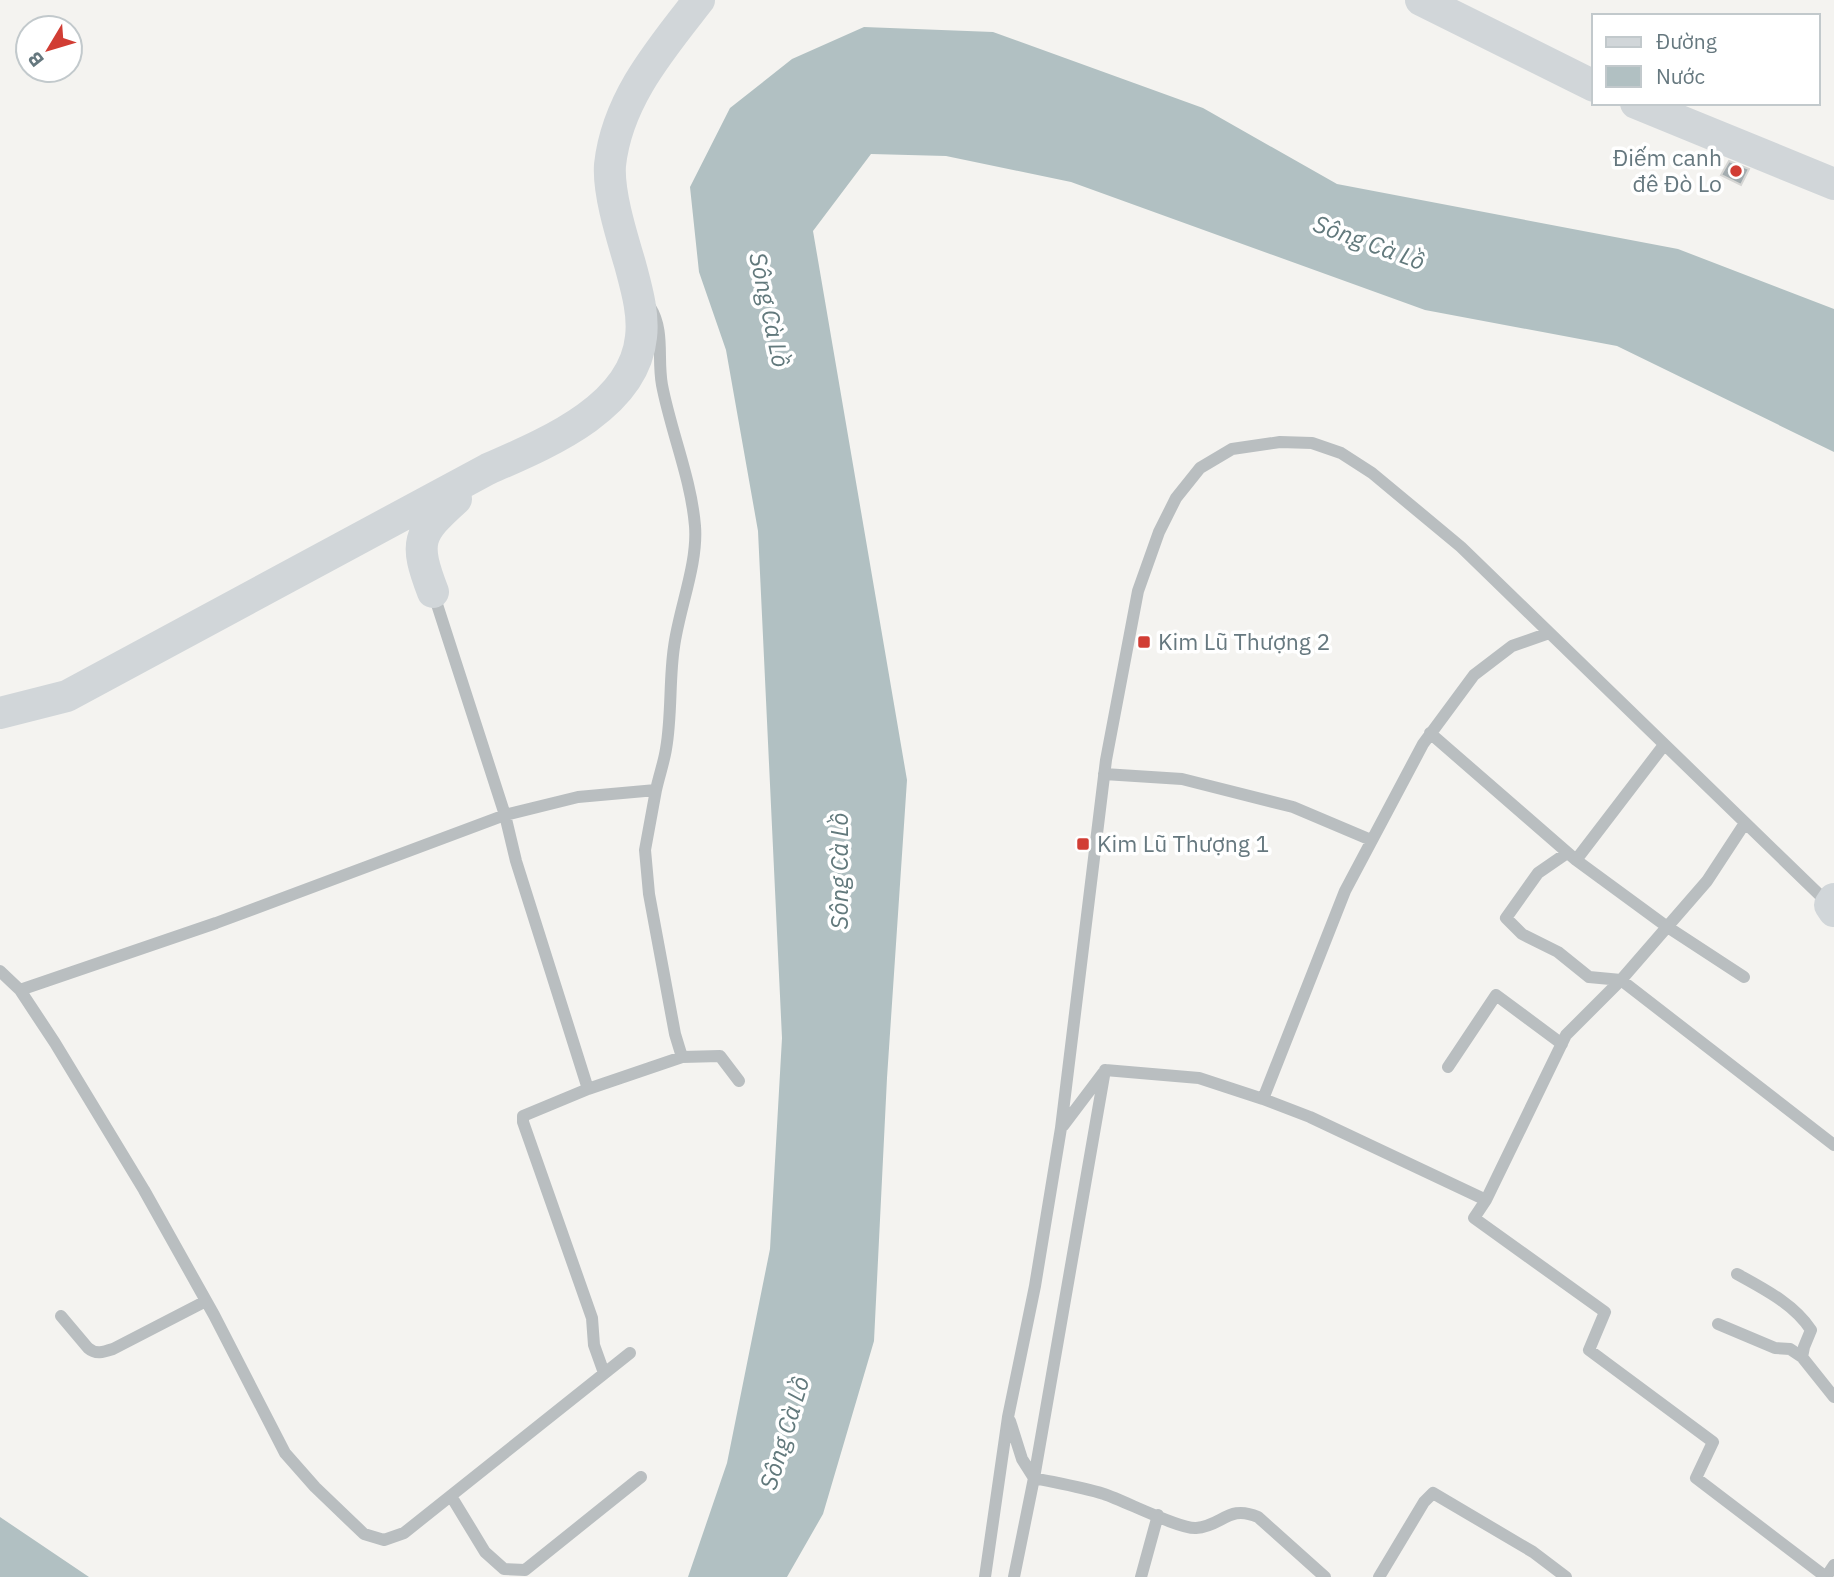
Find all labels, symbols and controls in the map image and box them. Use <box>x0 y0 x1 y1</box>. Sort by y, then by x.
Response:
north arrow <box>14 14 84 84</box>
legend <box>1592 14 1820 105</box>
text: Đường <box>1656 27 1717 55</box>
text: B <box>22 47 49 72</box>
text: Nước <box>1656 62 1705 90</box>
place label: Điếm canh đê Đò Lo <box>1613 142 1722 198</box>
marker: Điếm canh đê Đò Lo <box>1728 163 1744 179</box>
water label: Sông Cà Lồ <box>1309 207 1430 277</box>
water label: Sông Cà Lồ <box>742 249 798 370</box>
place label: Kim Lũ Thượng 2 <box>1158 626 1330 656</box>
marker: Kim Lũ Thượng 2 <box>1136 634 1152 650</box>
water label: Sông Cà Lồ <box>823 813 855 929</box>
place label: Kim Lũ Thượng 1 <box>1097 828 1269 858</box>
marker: Kim Lũ Thượng 1 <box>1075 836 1091 852</box>
water label: Sông Cà Lồ <box>752 1372 816 1493</box>

